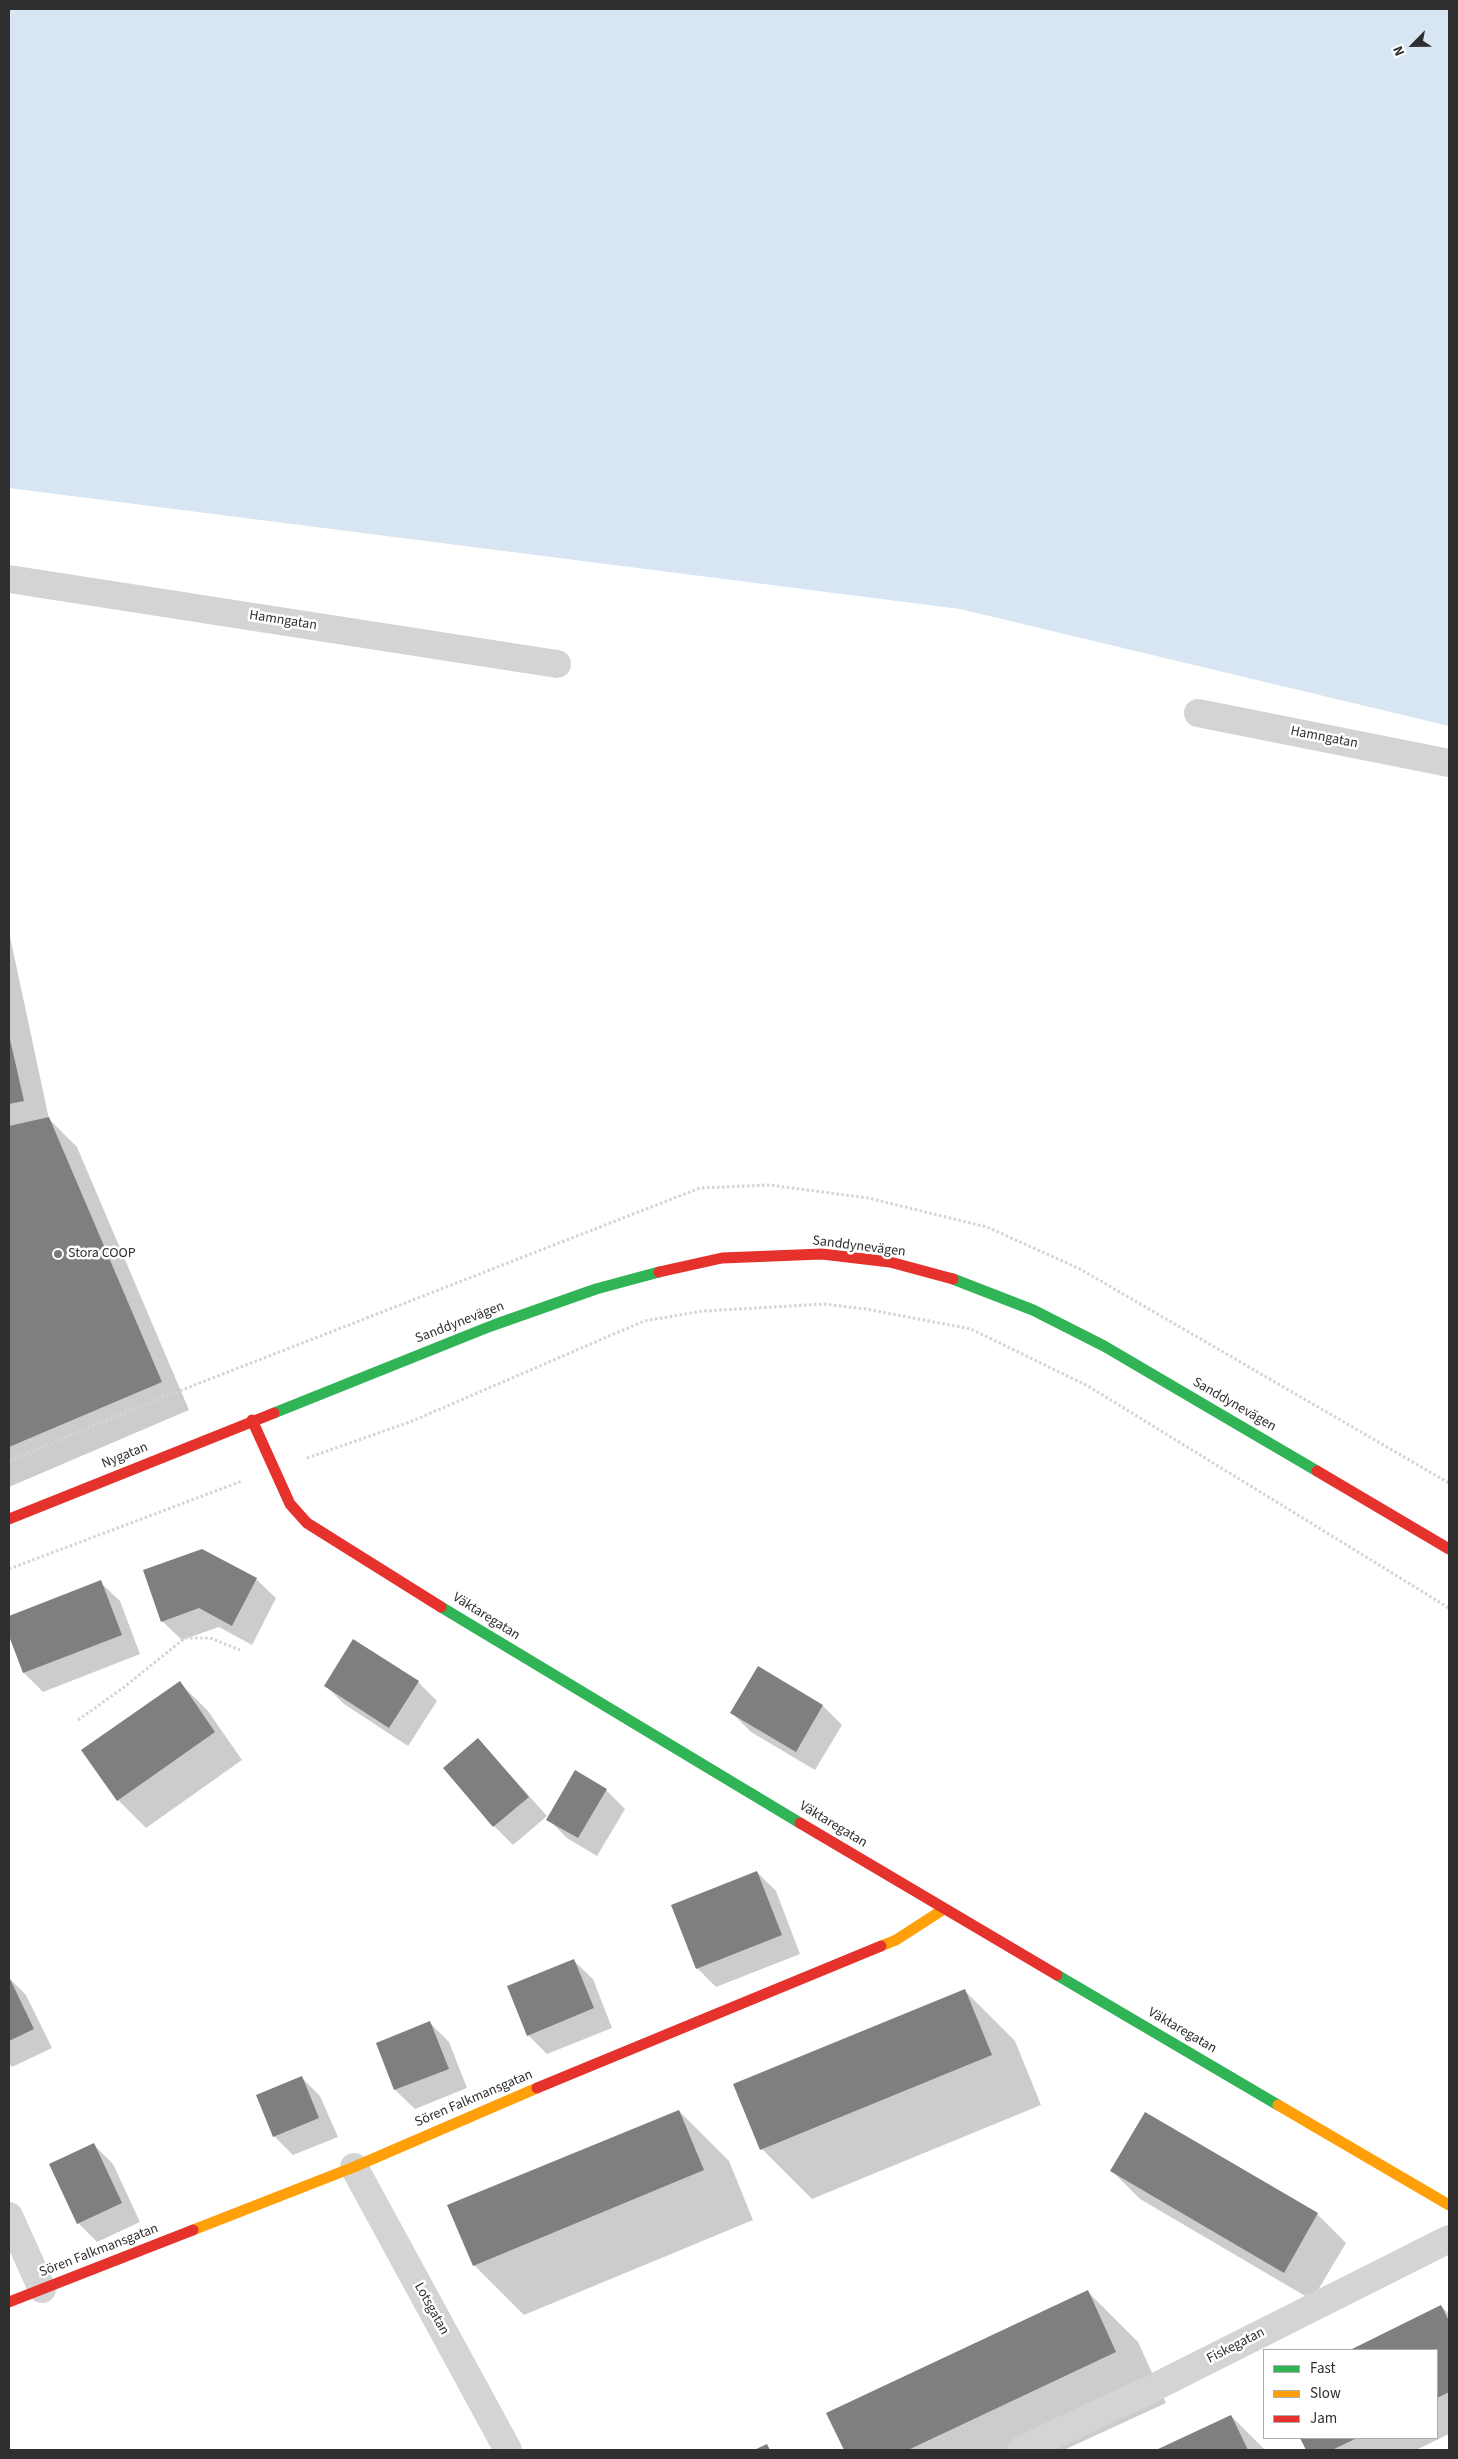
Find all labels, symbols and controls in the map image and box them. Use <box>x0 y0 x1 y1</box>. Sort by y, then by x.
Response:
north arrow <box>1388 20 1438 70</box>
text: N <box>1388 43 1410 59</box>
street label: Hamngatan <box>248 607 318 635</box>
street label: Hamngatan <box>1289 723 1359 753</box>
street label: Sanddynevägen <box>811 1233 907 1261</box>
place label: Stora COOP <box>68 1246 136 1262</box>
marker: Stora COOP <box>52 1248 64 1260</box>
street label: Sanddynevägen <box>413 1298 507 1348</box>
street label: Sanddynevägen <box>1189 1374 1279 1436</box>
street label: Nygatan <box>99 1439 151 1473</box>
street label: Väktaregatan <box>449 1590 523 1644</box>
street label: Väktaregatan <box>796 1798 870 1852</box>
street label: Väktaregatan <box>1145 2005 1219 2057</box>
street label: Sören Falkmansgatan <box>413 2067 535 2131</box>
street label: Sören Falkmansgatan <box>37 2221 161 2281</box>
street label: Lotsgatan <box>410 2280 452 2338</box>
street label: Fiskegatan <box>1204 2324 1268 2368</box>
legend <box>1263 2349 1438 2439</box>
text: Fast <box>1310 2358 1336 2379</box>
text: Slow <box>1310 2383 1341 2404</box>
text: Jam <box>1310 2408 1337 2429</box>

